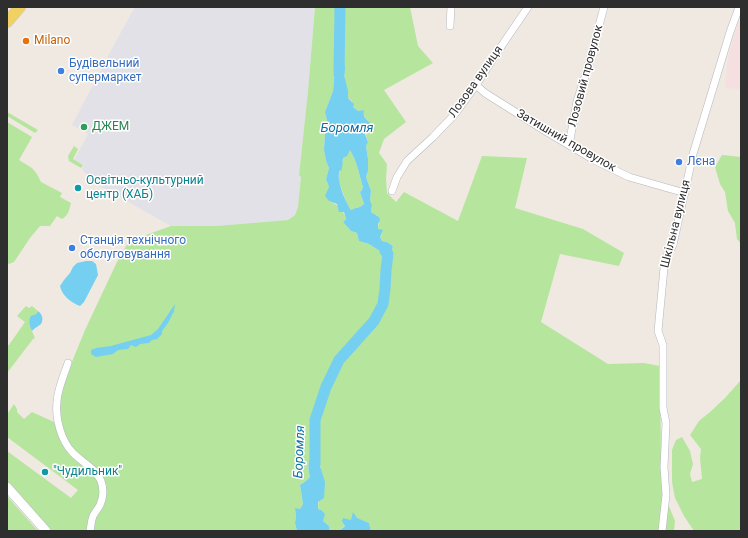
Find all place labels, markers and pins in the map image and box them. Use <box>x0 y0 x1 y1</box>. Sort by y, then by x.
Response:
place label: Milano <box>34 34 70 48</box>
marker: Milano <box>21 36 31 46</box>
place label: Будівельний супермаркет <box>69 57 142 85</box>
marker: Будівельний супермаркет <box>56 66 66 76</box>
place label: ДЖЕМ <box>92 120 129 134</box>
marker: ДЖЕМ <box>79 122 89 132</box>
place label: Лєна <box>687 155 715 169</box>
marker: Лєна <box>674 157 684 167</box>
place label: Освітньо-культурний центр (ХАБ) <box>86 174 204 202</box>
marker: Освітньо-культурний центр (ХАБ) <box>73 183 83 193</box>
place label: Cтанція технічного обслуговування <box>80 234 186 262</box>
marker: Cтанція технічного обслуговування <box>67 243 77 253</box>
place label: "Чудильник" <box>53 465 122 479</box>
marker: "Чудильник" <box>40 467 50 477</box>

